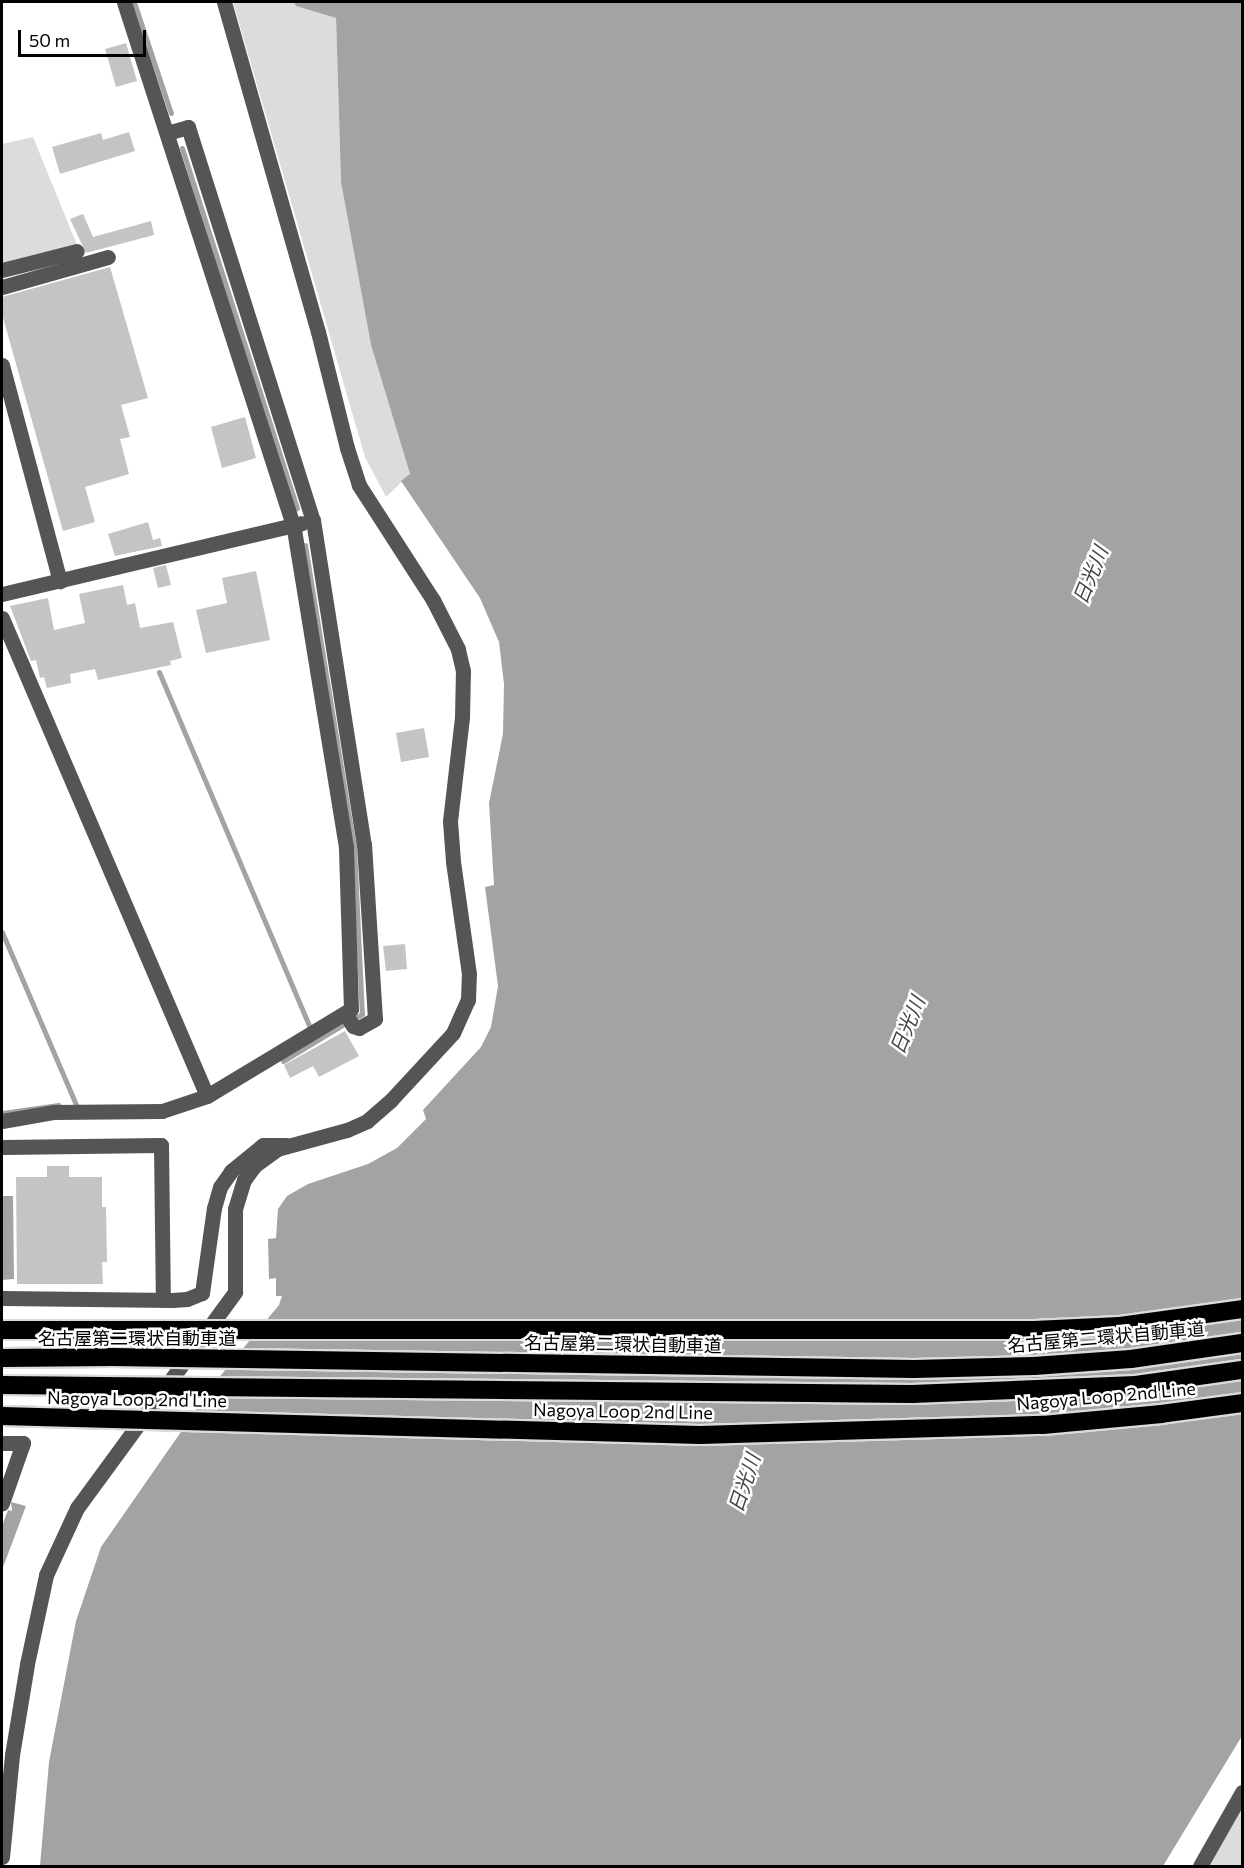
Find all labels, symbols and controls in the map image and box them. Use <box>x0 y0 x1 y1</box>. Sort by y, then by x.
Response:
scale bar <box>21 18 148 56</box>
text: 50 m <box>29 29 70 51</box>
water label: 日光川 <box>1068 543 1112 607</box>
water label: 日光川 <box>885 993 929 1057</box>
street label: 名古屋第二環状自動車道 <box>1006 1318 1206 1356</box>
street label: 名古屋第二環状自動車道 <box>38 1327 236 1349</box>
street label: 名古屋第二環状自動車道 <box>524 1331 722 1357</box>
street label: Nagoya Loop 2nd Line <box>1016 1377 1196 1415</box>
street label: Nagoya Loop 2nd Line <box>47 1387 227 1411</box>
street label: Nagoya Loop 2nd Line <box>533 1399 713 1423</box>
water label: 日光川 <box>723 1451 765 1515</box>

